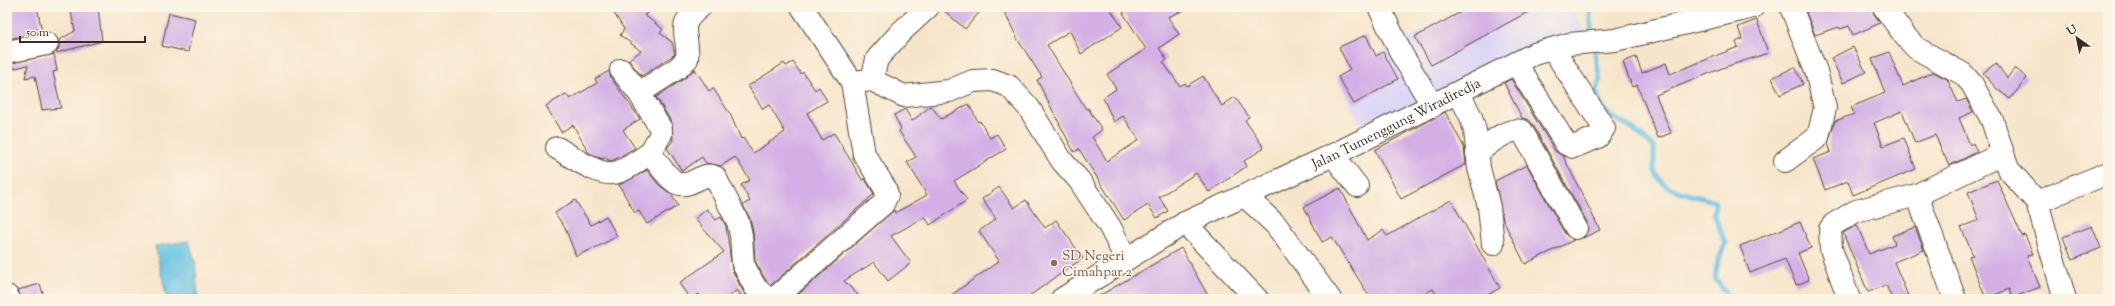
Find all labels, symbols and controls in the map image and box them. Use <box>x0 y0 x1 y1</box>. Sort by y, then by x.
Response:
scale bar <box>20 18 145 44</box>
north arrow <box>2057 18 2097 58</box>
text: U <box>2063 21 2080 40</box>
text: 50 m <box>25 24 49 42</box>
street label: Jalan Tumenggung Wiradiredja <box>1308 74 1485 176</box>
place label: SD Negeri Cimahpar 2 <box>1062 247 1132 283</box>
marker: SD Negeri Cimahpar 2 <box>1049 258 1059 268</box>

